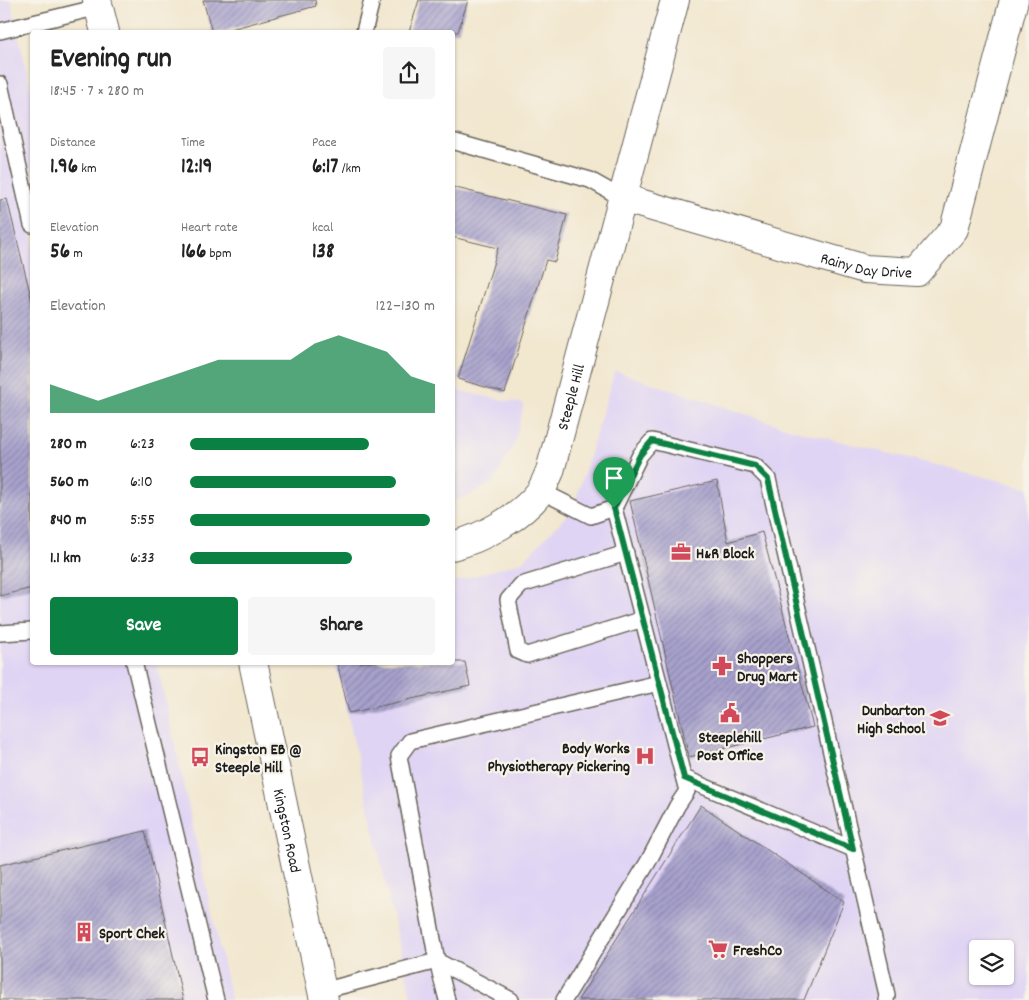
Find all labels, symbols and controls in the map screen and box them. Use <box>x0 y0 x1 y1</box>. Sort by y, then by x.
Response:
text: Evening run <box>50 41 172 81</box>
button: share <box>383 47 435 99</box>
text: 18:45 · 7 × 280 m <box>50 80 144 103</box>
text: Distance <box>50 133 96 153</box>
text: Time <box>181 133 205 153</box>
text: Pace <box>312 133 337 153</box>
text: 1.96 <box>50 153 78 183</box>
text: 12:19 <box>181 153 212 183</box>
text: 6:17 <box>312 153 338 183</box>
text: km <box>78 159 97 179</box>
text: /km <box>338 159 361 179</box>
text: Elevation <box>50 218 99 238</box>
text: Heart rate <box>181 218 238 238</box>
text: kcal <box>312 218 333 238</box>
text: 56 <box>50 238 70 268</box>
text: 166 <box>181 238 206 268</box>
text: 138 <box>312 238 334 268</box>
text: m <box>70 244 83 264</box>
text: bpm <box>206 244 232 264</box>
street label: Rainy Day Drive <box>817 248 913 286</box>
text: Elevation <box>50 295 106 318</box>
text: 122–130 m <box>376 295 435 318</box>
street label: Steeple Hill <box>552 361 592 433</box>
text: 280 m <box>50 433 87 456</box>
text: 6:23 <box>130 433 155 456</box>
pin <box>593 457 635 508</box>
icon: arrive <box>600 464 628 492</box>
text: 560 m <box>50 471 89 494</box>
text: 6:10 <box>130 471 153 494</box>
text: 840 m <box>50 509 86 532</box>
text: 5:55 <box>130 509 155 532</box>
office icon: H&R Block <box>670 541 692 563</box>
place label: H&R Block <box>696 543 755 566</box>
text: 1.1 km <box>50 547 81 570</box>
text: 6:33 <box>130 547 155 570</box>
button: Save <box>50 597 238 655</box>
button: Share <box>248 597 435 655</box>
place label: Shoppers Drug Mart <box>737 648 798 689</box>
pharmacy icon: Shoppers Drug Mart <box>711 655 733 677</box>
place label: Dunbarton High School <box>857 700 925 741</box>
public building icon: Steeplehill Post Office <box>719 702 741 724</box>
school or university icon: Dunbarton High School <box>929 707 951 729</box>
place label: Steeplehill Post Office <box>697 727 763 768</box>
place label: Body Works Physiotherapy Pickering <box>487 738 630 779</box>
place label: Kingston EB @ Steeple Hill <box>215 739 302 780</box>
hospital icon: Body Works Physiotherapy Pickering <box>634 745 656 767</box>
bus stop icon: Kingston EB @ Steeple Hill <box>189 746 211 768</box>
street label: Kingston Road <box>266 787 306 875</box>
building icon: Sport Chek <box>73 921 95 943</box>
place label: Sport Chek <box>99 923 165 946</box>
supermarket icon: FreshCo <box>707 938 729 960</box>
place label: FreshCo <box>733 940 782 963</box>
map controls <box>969 940 1014 985</box>
button: layers <box>969 940 1014 985</box>

